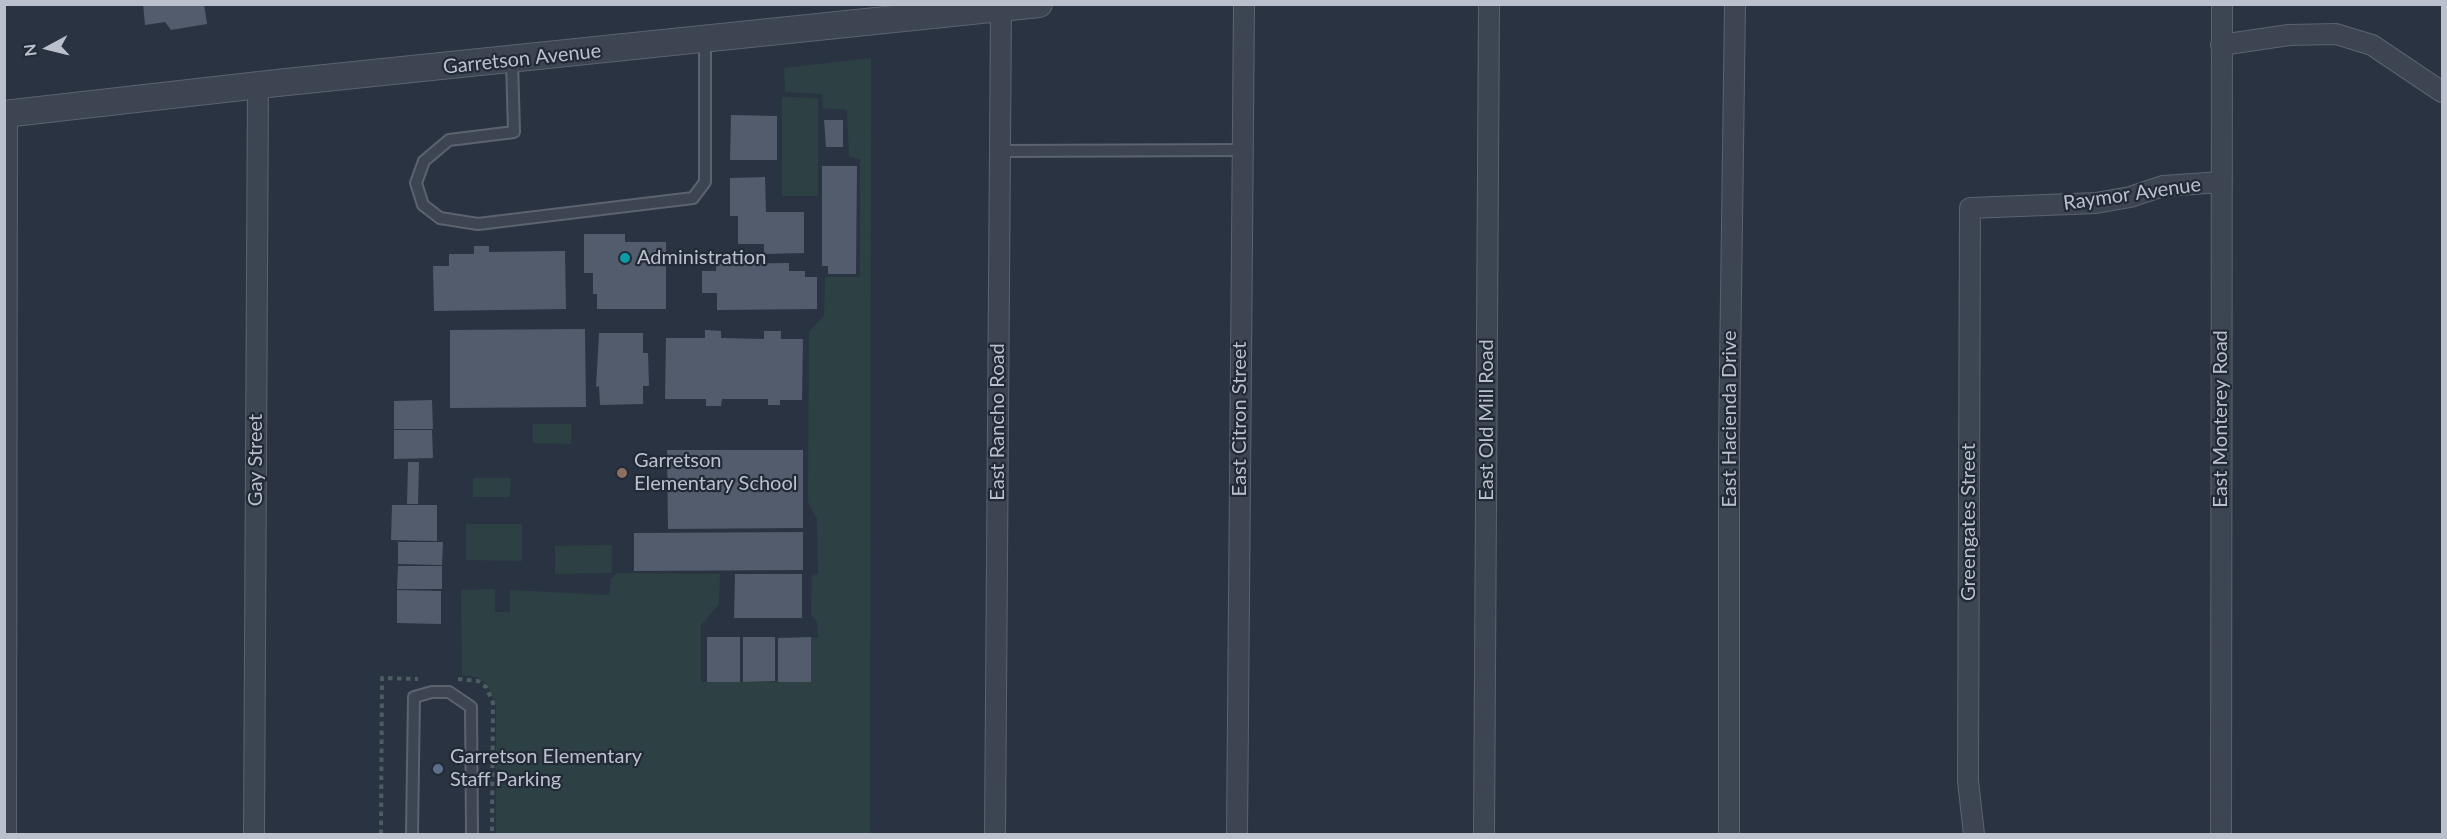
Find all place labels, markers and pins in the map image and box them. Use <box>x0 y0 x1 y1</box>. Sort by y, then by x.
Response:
place label: Administration <box>637 246 766 270</box>
marker: Administration <box>618 251 632 265</box>
place label: Garretson Elementary School <box>634 449 797 496</box>
marker: Garretson Elementary School <box>615 466 629 480</box>
place label: Garretson Elementary Staff Parking <box>450 745 642 792</box>
marker: Garretson Elementary Staff Parking <box>431 762 445 776</box>

